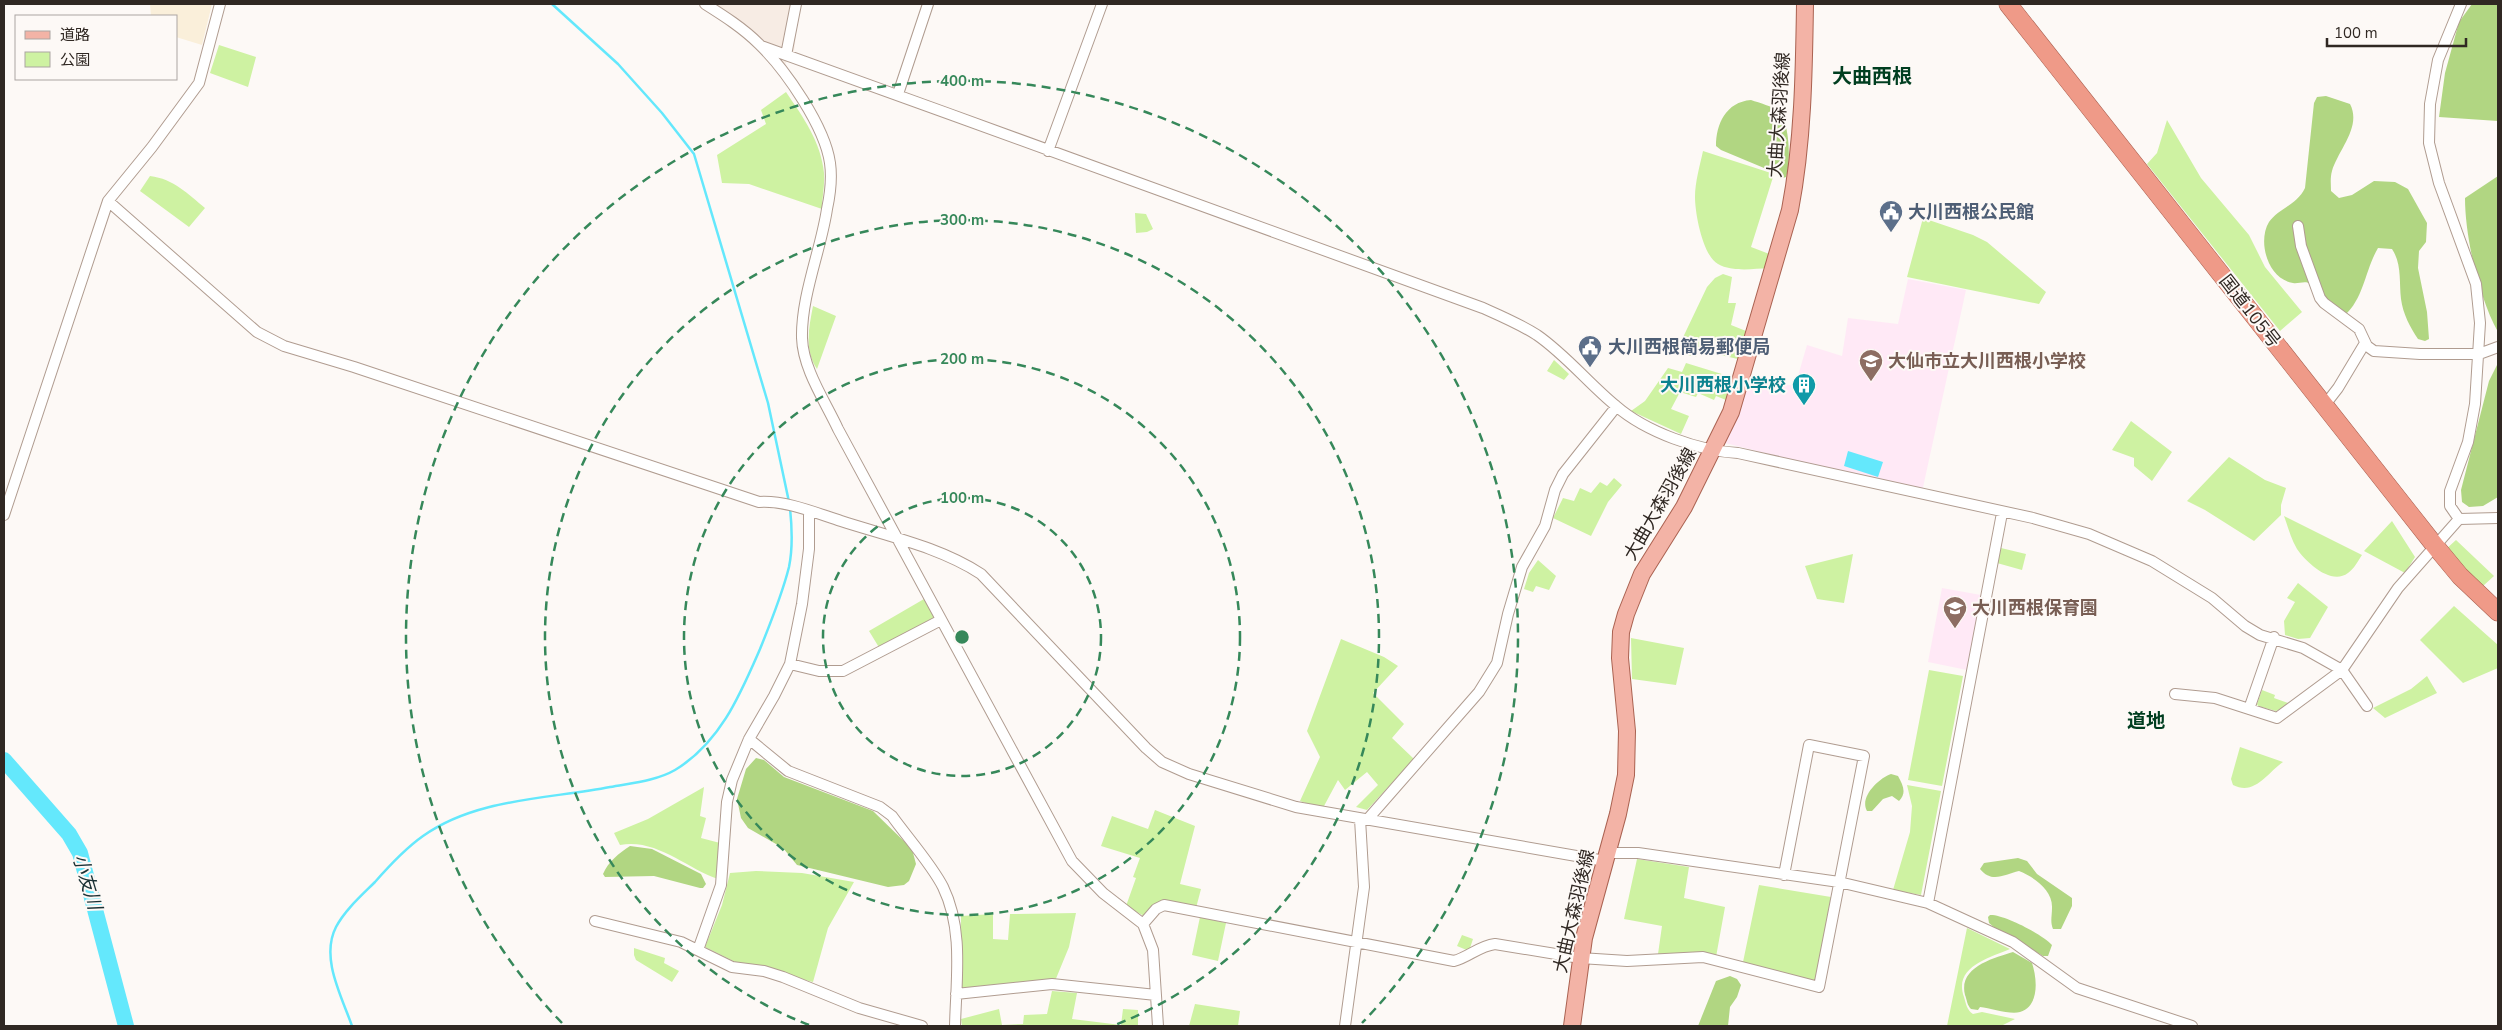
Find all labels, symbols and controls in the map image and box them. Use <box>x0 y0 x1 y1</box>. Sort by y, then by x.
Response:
legend <box>15 15 178 80</box>
scale bar <box>2327 15 2466 47</box>
text: 100 m <box>2334 23 2378 43</box>
text: 道路 <box>60 25 90 45</box>
text: 公園 <box>60 50 90 70</box>
street label: 大曲大森羽後線 <box>1763 51 1795 179</box>
district label: 大曲西根 <box>1832 63 1912 90</box>
text: 400 m <box>940 71 984 91</box>
public building icon: 大川西根公民館 <box>1878 199 1904 233</box>
place label: 大川西根公民館 <box>1908 200 2034 224</box>
text: 300 m <box>940 210 984 230</box>
street label: 国道105号 <box>2214 270 2286 352</box>
public building icon: 大川西根簡易郵便局 <box>1577 334 1603 368</box>
place label: 大川西根簡易郵便局 <box>1608 335 1770 359</box>
school or university icon: 大仙市立大川西根小学校 <box>1858 348 1884 382</box>
text: 200 m <box>940 349 984 369</box>
place label: 大仙市立大川西根小学校 <box>1888 349 2086 373</box>
building icon: 大川西根小学校 <box>1791 372 1817 406</box>
place label: 大川西根小学校 <box>1660 373 1786 397</box>
street label: 大曲大森羽後線 <box>1618 443 1702 565</box>
text: 100 m <box>940 488 984 508</box>
school or university icon: 大川西根保育園 <box>1942 595 1968 629</box>
place label: 大川西根保育園 <box>1972 596 2098 620</box>
centre of rings <box>953 628 971 646</box>
district label: 道地 <box>2127 708 2165 734</box>
street label: 大曲大森羽後線 <box>1548 847 1600 975</box>
water label: 小友川 <box>66 851 108 915</box>

